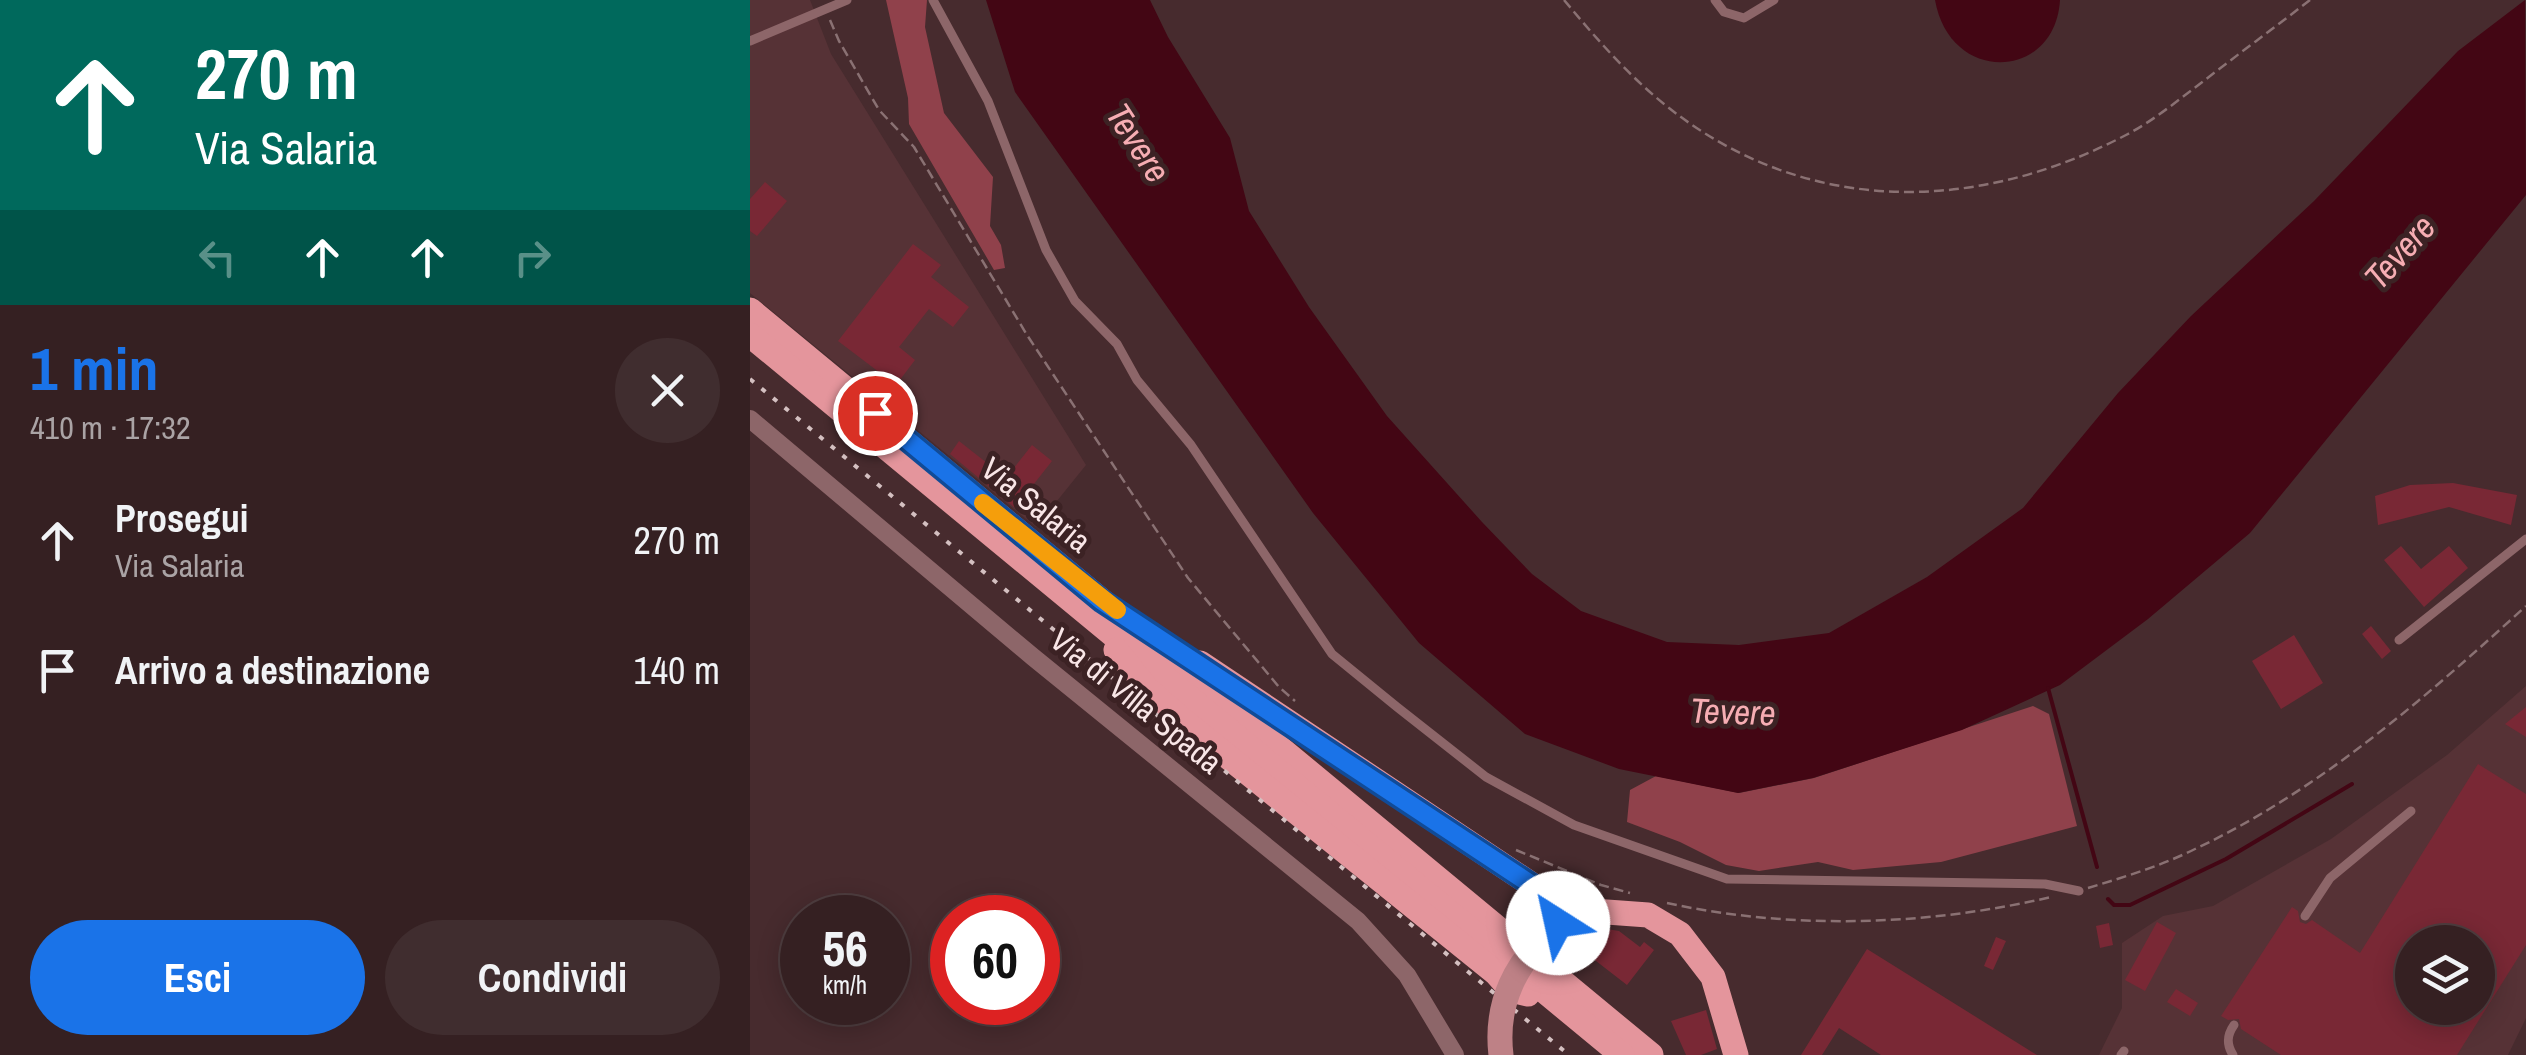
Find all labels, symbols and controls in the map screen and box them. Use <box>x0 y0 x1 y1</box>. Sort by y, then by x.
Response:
text: 270 m <box>195 27 358 121</box>
icon: ahead <box>30 40 160 170</box>
water label: Tevere <box>1095 94 1181 191</box>
text: Via Salaria <box>195 117 377 178</box>
water label: Tevere <box>2354 204 2446 299</box>
icon: left <box>190 230 245 285</box>
icon: ahead <box>295 230 350 285</box>
icon: ahead <box>400 230 455 285</box>
icon: right <box>505 230 560 285</box>
text: 1 min <box>30 328 159 409</box>
button: close <box>615 338 720 443</box>
pin <box>833 371 918 456</box>
icon: arrive <box>848 386 903 441</box>
text: 410 m · 17:32 <box>30 406 190 449</box>
street label: Via Salaria <box>973 447 1100 562</box>
text: Prosegui <box>115 493 248 544</box>
icon: ahead <box>30 513 85 568</box>
text: 270 m <box>633 515 720 566</box>
text: Via Salaria <box>115 544 244 587</box>
street label: Via di Villa Spada <box>1041 618 1231 783</box>
icon: arrive <box>30 643 85 698</box>
text: Arrivo a destinazione <box>115 645 430 696</box>
text: 140 m <box>633 645 720 696</box>
water label: Tevere <box>1690 687 1777 736</box>
position arrow <box>1506 871 1610 975</box>
speed limit sign: 60 <box>930 895 1060 1025</box>
text: 56 <box>822 914 868 982</box>
button: Esci <box>30 920 365 1035</box>
button: Condividi <box>385 920 720 1035</box>
map controls <box>2395 925 2495 1025</box>
button: layers <box>2395 925 2495 1025</box>
text: km/h <box>823 968 867 1002</box>

